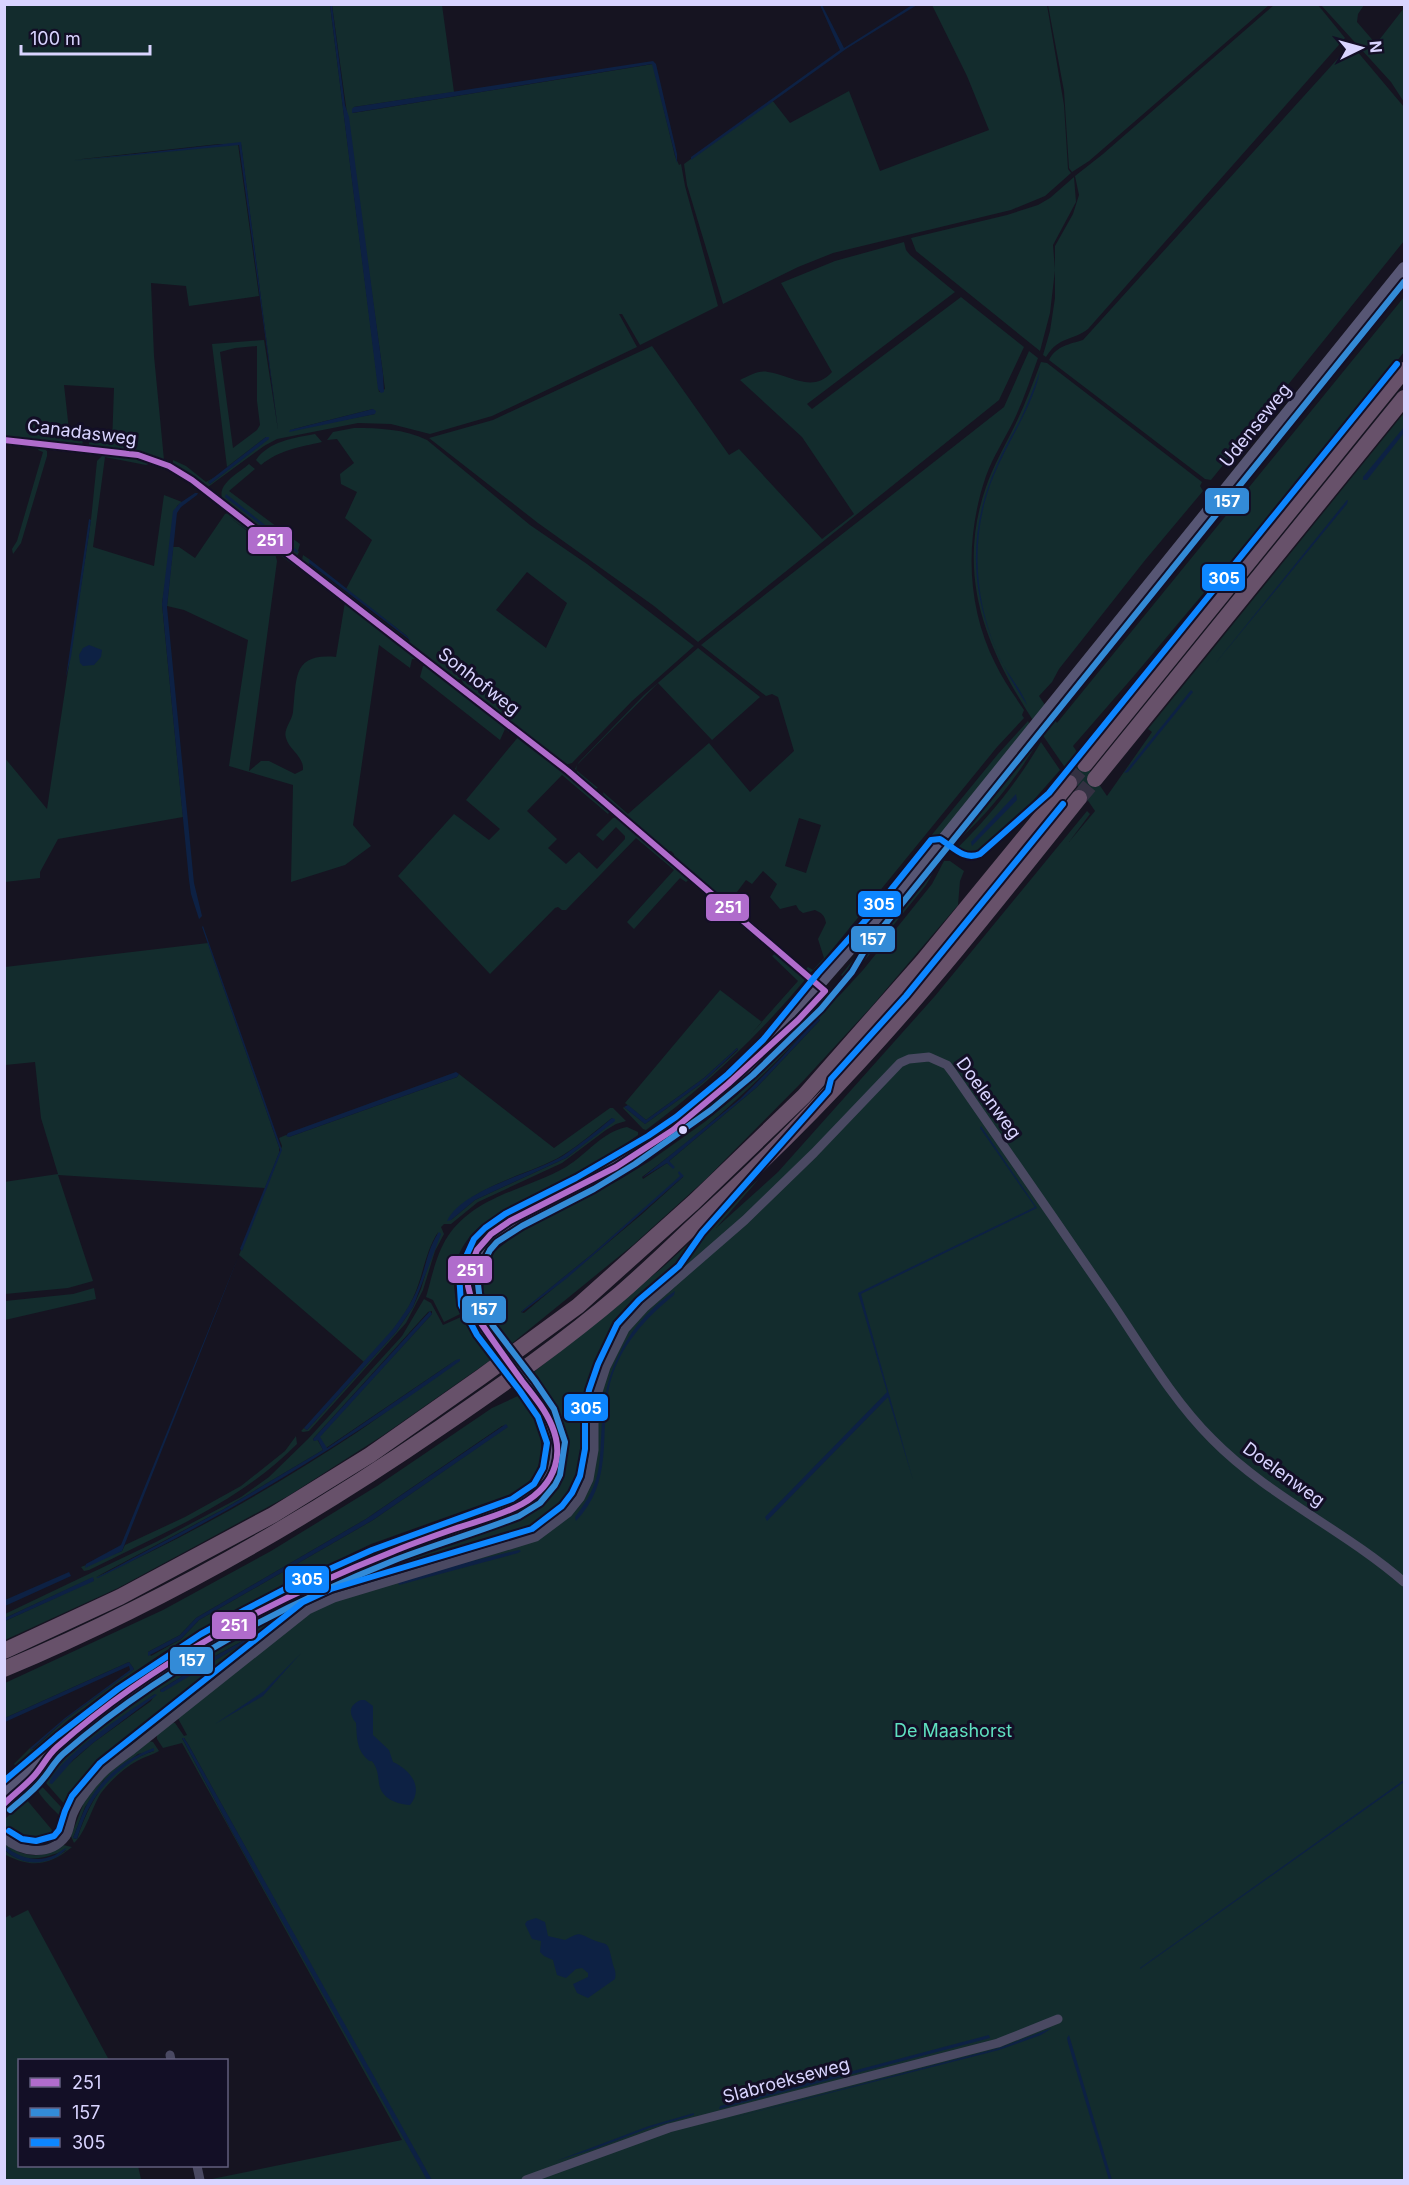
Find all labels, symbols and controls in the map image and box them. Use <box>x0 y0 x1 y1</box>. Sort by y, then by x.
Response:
scale bar <box>21 18 150 56</box>
north arrow <box>1331 18 1391 78</box>
text: 100 m <box>30 28 81 49</box>
text: N <box>1365 40 1386 54</box>
street label: Udenseweg <box>1215 379 1295 471</box>
street label: Canadasweg <box>26 415 138 449</box>
line badge: 157 <box>1204 487 1250 515</box>
text: 157 <box>1214 491 1240 511</box>
line badge: 251 <box>247 526 293 555</box>
text: 251 <box>256 530 284 550</box>
line badge: 305 <box>1201 563 1246 592</box>
text: 305 <box>1208 568 1240 588</box>
street label: Sonhofweg <box>434 643 524 719</box>
line badge: 305 <box>857 890 902 918</box>
line badge: 251 <box>705 893 750 922</box>
text: 305 <box>863 894 895 914</box>
text: 251 <box>714 897 742 917</box>
line badge: 157 <box>850 925 896 953</box>
text: 157 <box>860 929 886 949</box>
street label: Doelenweg <box>952 1053 1026 1143</box>
unlabelled marker <box>677 1124 689 1136</box>
line badge: 251 <box>447 1255 493 1284</box>
text: 251 <box>456 1260 484 1280</box>
line badge: 157 <box>461 1295 507 1324</box>
text: 157 <box>471 1299 497 1319</box>
line badge: 305 <box>563 1393 609 1422</box>
text: 305 <box>570 1398 602 1418</box>
street label: Doelenweg <box>1239 1437 1329 1511</box>
line badge: 305 <box>284 1565 330 1594</box>
text: 305 <box>291 1569 323 1589</box>
line badge: 251 <box>211 1611 257 1640</box>
text: 251 <box>220 1615 248 1635</box>
line badge: 157 <box>169 1646 214 1675</box>
text: 157 <box>179 1650 205 1670</box>
park label: De Maashorst <box>894 1720 1012 1741</box>
street label: Slabroekseweg <box>720 2053 852 2107</box>
legend <box>18 2059 228 2167</box>
text: 251 <box>72 2072 101 2093</box>
text: 157 <box>72 2102 100 2123</box>
text: 305 <box>72 2132 105 2153</box>

